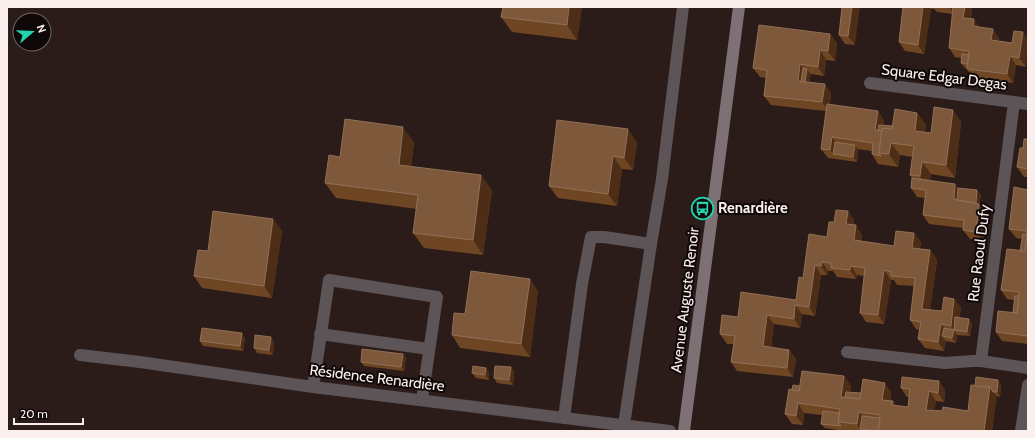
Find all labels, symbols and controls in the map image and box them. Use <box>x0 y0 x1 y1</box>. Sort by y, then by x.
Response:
north arrow <box>12 12 52 52</box>
text: N <box>34 23 49 35</box>
street label: Square Edgar Degas <box>880 60 1008 94</box>
bus stop icon: Renardière <box>689 195 715 221</box>
place label: Renardière <box>718 199 788 217</box>
street label: Rue Raoul Dufy <box>964 203 994 303</box>
street label: Avenue Auguste Renoir <box>667 226 703 374</box>
street label: Résidence Renardière <box>308 361 446 395</box>
scale bar <box>14 400 83 426</box>
text: 20 m <box>20 406 48 421</box>

